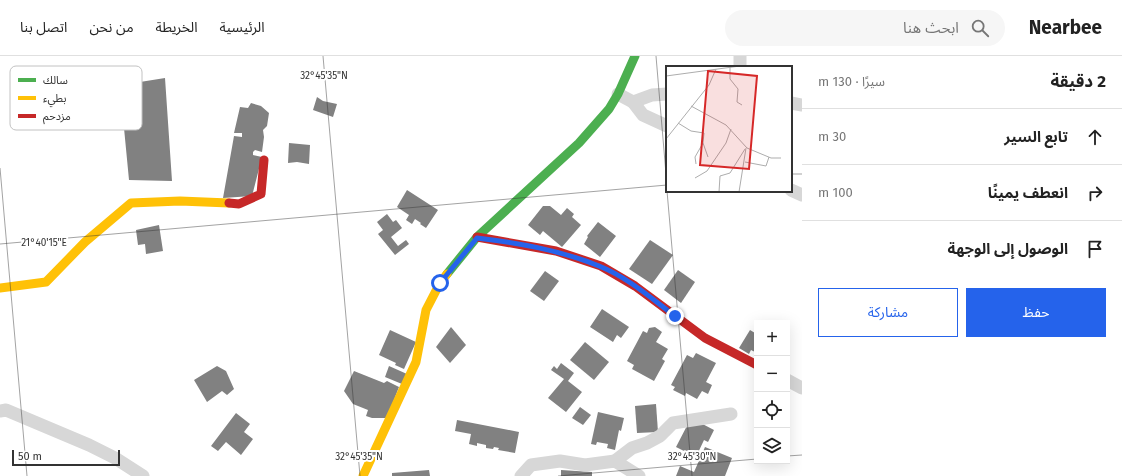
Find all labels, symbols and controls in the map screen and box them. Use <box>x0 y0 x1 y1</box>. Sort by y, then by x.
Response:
search box <box>725 10 1005 46</box>
text: Nearbee <box>1029 16 1102 39</box>
icon: search <box>969 17 991 39</box>
text: اتصل بنا <box>20 19 67 36</box>
text: من نحن <box>89 19 134 36</box>
text: الخريطة <box>156 19 198 36</box>
text: الرئيسية <box>220 19 265 36</box>
text: ابحث هنا <box>903 19 959 37</box>
legend <box>10 66 142 130</box>
inset map <box>666 66 792 192</box>
text: 32°45'35"N <box>300 70 348 82</box>
text: 2 دقيقة <box>1050 71 1106 92</box>
text: سالك <box>43 74 68 87</box>
text: سيرًا · 130 m <box>818 74 885 89</box>
text: بطيء <box>43 92 66 108</box>
text: مزدحم <box>43 110 71 125</box>
icon: ahead <box>1084 126 1106 148</box>
text: تابع السير <box>1004 128 1068 146</box>
text: 30 m <box>818 129 846 144</box>
icon: right <box>1084 182 1106 204</box>
text: انعطف يمينًا <box>988 184 1068 202</box>
text: 100 m <box>818 185 853 200</box>
text: 21°40'15"E <box>21 237 67 249</box>
icon: arrive <box>1084 238 1106 260</box>
text: الوصول إلى الوجهة <box>948 240 1068 258</box>
route start <box>431 274 449 292</box>
button: مشاركة <box>818 288 958 337</box>
button: حفظ <box>966 288 1106 337</box>
route end <box>666 307 684 325</box>
map controls <box>754 320 790 464</box>
button: + <box>754 320 790 356</box>
button: − <box>754 356 790 392</box>
button: locate <box>754 392 790 428</box>
button: layers <box>754 428 790 464</box>
scale bar <box>12 448 120 467</box>
text: 50 m <box>18 450 42 463</box>
text: 32°45'35"N <box>335 451 383 463</box>
text: 32°45'30"N <box>668 451 716 463</box>

